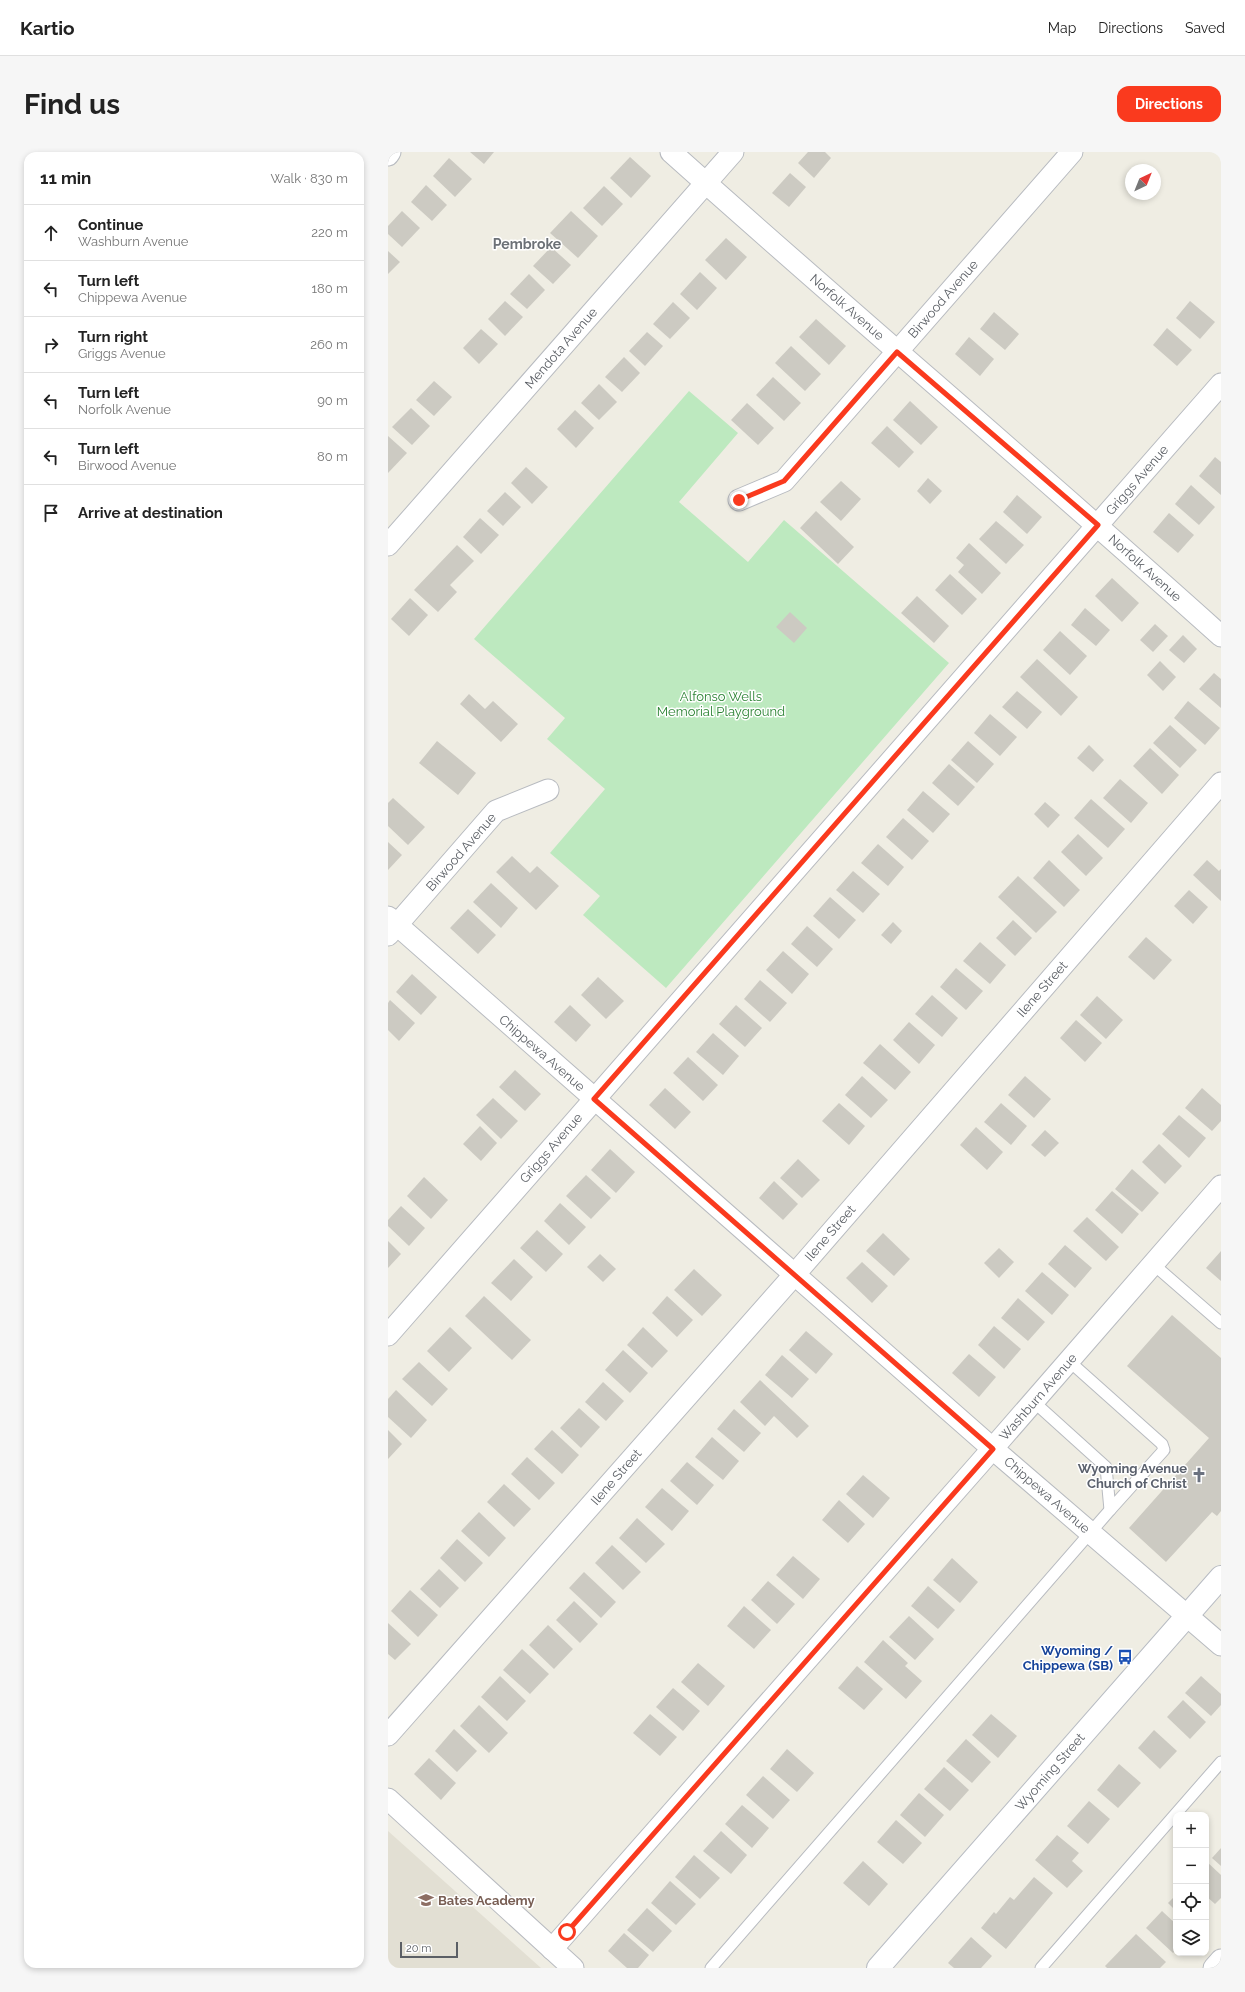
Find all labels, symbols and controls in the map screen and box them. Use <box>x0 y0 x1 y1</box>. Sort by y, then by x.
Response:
text: Kartio <box>20 17 75 39</box>
text: Map <box>1048 20 1076 36</box>
text: Directions <box>1098 20 1163 36</box>
text: Saved <box>1185 20 1225 36</box>
button: Directions <box>1117 86 1221 122</box>
text: Find us <box>24 88 120 121</box>
north arrow <box>1125 164 1161 200</box>
text: 11 min <box>40 168 91 188</box>
text: Walk · 830 m <box>271 171 348 186</box>
text: Continue <box>78 216 143 234</box>
icon: ahead <box>40 222 62 244</box>
text: 220 m <box>311 225 348 240</box>
text: Washburn Avenue <box>78 234 188 249</box>
district label: Pembroke <box>493 236 562 252</box>
street label: Birwood Avenue <box>905 257 981 341</box>
street label: Norfolk Avenue <box>807 271 887 343</box>
text: Turn left <box>78 272 139 290</box>
icon: left <box>40 278 62 300</box>
text: 180 m <box>312 281 348 296</box>
text: Chippewa Avenue <box>78 290 187 305</box>
street label: Mendota Avenue <box>522 304 600 391</box>
text: Turn right <box>78 328 148 346</box>
icon: right <box>40 334 62 356</box>
text: 260 m <box>310 337 348 352</box>
text: Griggs Avenue <box>78 346 166 361</box>
text: Turn left <box>78 384 139 402</box>
icon: left <box>40 390 62 412</box>
text: 90 m <box>317 393 348 408</box>
text: Norfolk Avenue <box>78 402 171 417</box>
text: Turn left <box>78 440 139 458</box>
street label: Griggs Avenue <box>1103 442 1172 518</box>
icon: left <box>40 446 62 468</box>
text: 80 m <box>317 449 348 464</box>
text: Birwood Avenue <box>78 458 176 473</box>
route end <box>730 491 748 509</box>
icon: arrive <box>40 502 62 524</box>
text: Arrive at destination <box>78 504 223 522</box>
street label: Norfolk Avenue <box>1105 531 1185 605</box>
park label: Alfonso Wells Memorial Playground <box>657 689 785 719</box>
street label: Birwood Avenue <box>423 810 499 894</box>
street label: Ilene Street <box>1014 958 1071 1020</box>
street label: Chippewa Avenue <box>496 1012 588 1095</box>
street label: Griggs Avenue <box>517 1110 586 1186</box>
street label: Ilene Street <box>802 1202 859 1264</box>
street label: Washburn Avenue <box>996 1350 1080 1444</box>
street label: Ilene Street <box>588 1446 645 1508</box>
street label: Chippewa Avenue <box>1001 1454 1093 1537</box>
place label: Wyoming Avenue Church of Christ <box>1078 1461 1187 1491</box>
church icon: Wyoming Avenue Church of Christ <box>1190 1466 1208 1484</box>
place label: Wyoming / Chippewa (SB) <box>1023 1643 1113 1673</box>
bus stop icon: Wyoming / Chippewa (SB) <box>1116 1648 1134 1666</box>
street label: Wyoming Street <box>1012 1730 1088 1814</box>
map controls <box>1173 1812 1209 1956</box>
button: + <box>1173 1812 1209 1848</box>
button: − <box>1173 1848 1209 1884</box>
button: locate <box>1173 1884 1209 1920</box>
school or university icon: Bates Academy <box>417 1891 435 1909</box>
place label: Bates Academy <box>438 1893 535 1908</box>
button: layers <box>1173 1920 1209 1956</box>
route start <box>558 1923 576 1941</box>
scale bar <box>400 1940 458 1959</box>
text: 20 m <box>406 1942 431 1955</box>

